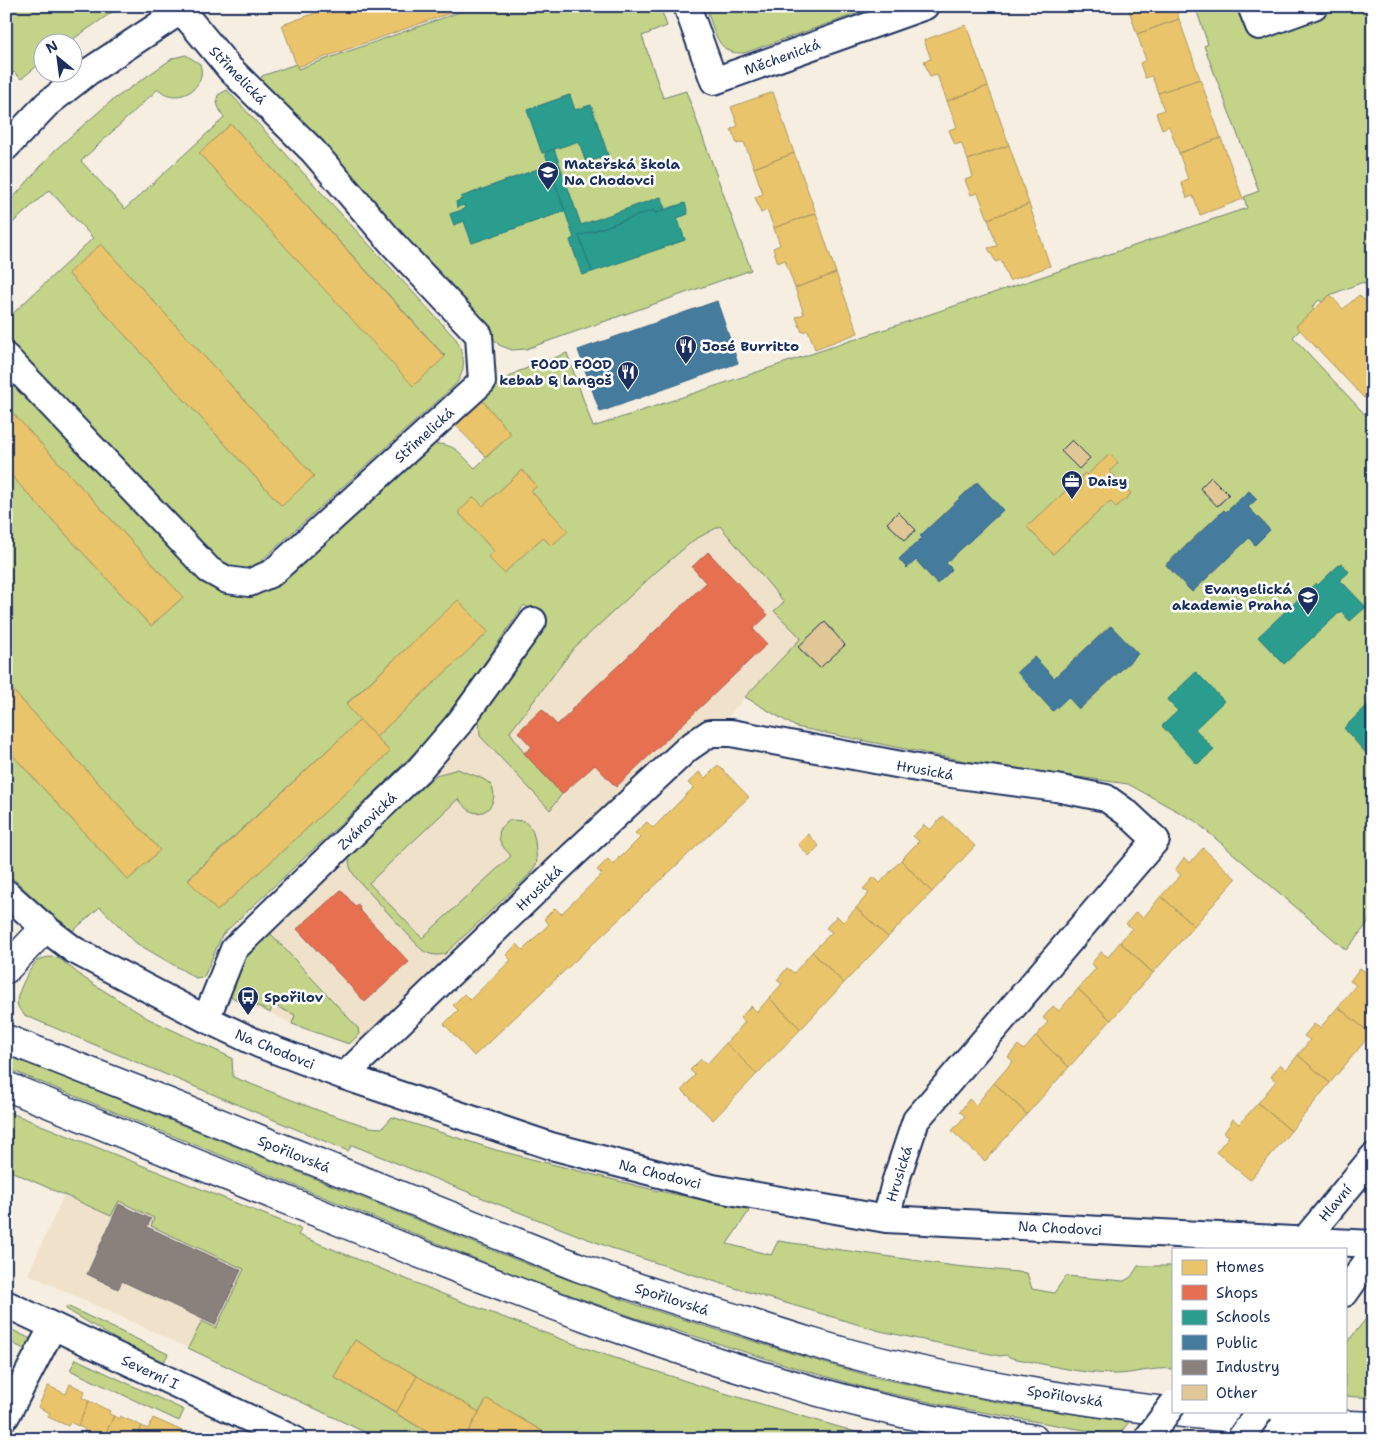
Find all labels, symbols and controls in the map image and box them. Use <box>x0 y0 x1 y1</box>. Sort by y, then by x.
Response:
north arrow <box>32 32 82 82</box>
street label: Měchenická <box>741 35 823 79</box>
text: N <box>42 36 61 57</box>
street label: Střimelická <box>206 42 271 108</box>
place label: Mateřská škola Na Chodovci <box>564 155 681 189</box>
school or university icon: Mateřská škola Na Chodovci <box>536 160 560 191</box>
restaurant icon: José Burritto <box>674 334 698 365</box>
place label: José Burritto <box>702 337 799 355</box>
place label: FOOD FOOD kebab & langoš <box>499 355 612 389</box>
restaurant icon: FOOD FOOD kebab & langoš <box>616 360 640 391</box>
street label: Střimelická <box>390 403 458 467</box>
office icon: Daisy <box>1060 469 1084 500</box>
place label: Daisy <box>1088 472 1127 490</box>
place label: Evangelická akademie Praha <box>1172 580 1292 614</box>
school or university icon: Evangelická akademie Praha <box>1296 585 1320 616</box>
street label: Hrusická <box>895 756 955 784</box>
street label: Zvánovická <box>334 788 401 854</box>
street label: Hrusická <box>512 861 566 915</box>
bus stop icon: Spořilov <box>236 985 260 1016</box>
place label: Spořilov <box>264 988 324 1006</box>
street label: Na Chodovci <box>233 1025 317 1073</box>
street label: Spořilovská <box>255 1131 333 1177</box>
street label: Hrusická <box>882 1144 916 1204</box>
street label: Na Chodovci <box>617 1155 703 1193</box>
street label: Hlavní <box>1314 1181 1356 1225</box>
street label: Na Chodovci <box>1017 1217 1103 1239</box>
legend <box>1172 1248 1346 1412</box>
text: Homes <box>1216 1257 1264 1277</box>
street label: Spořilovská <box>633 1279 711 1319</box>
text: Shops <box>1216 1283 1258 1303</box>
text: Schools <box>1216 1307 1271 1327</box>
text: Public <box>1216 1333 1258 1353</box>
street label: Severní I <box>118 1351 182 1393</box>
text: Industry <box>1216 1357 1280 1377</box>
street label: Spořilovská <box>1026 1381 1104 1411</box>
text: Other <box>1216 1383 1258 1403</box>

